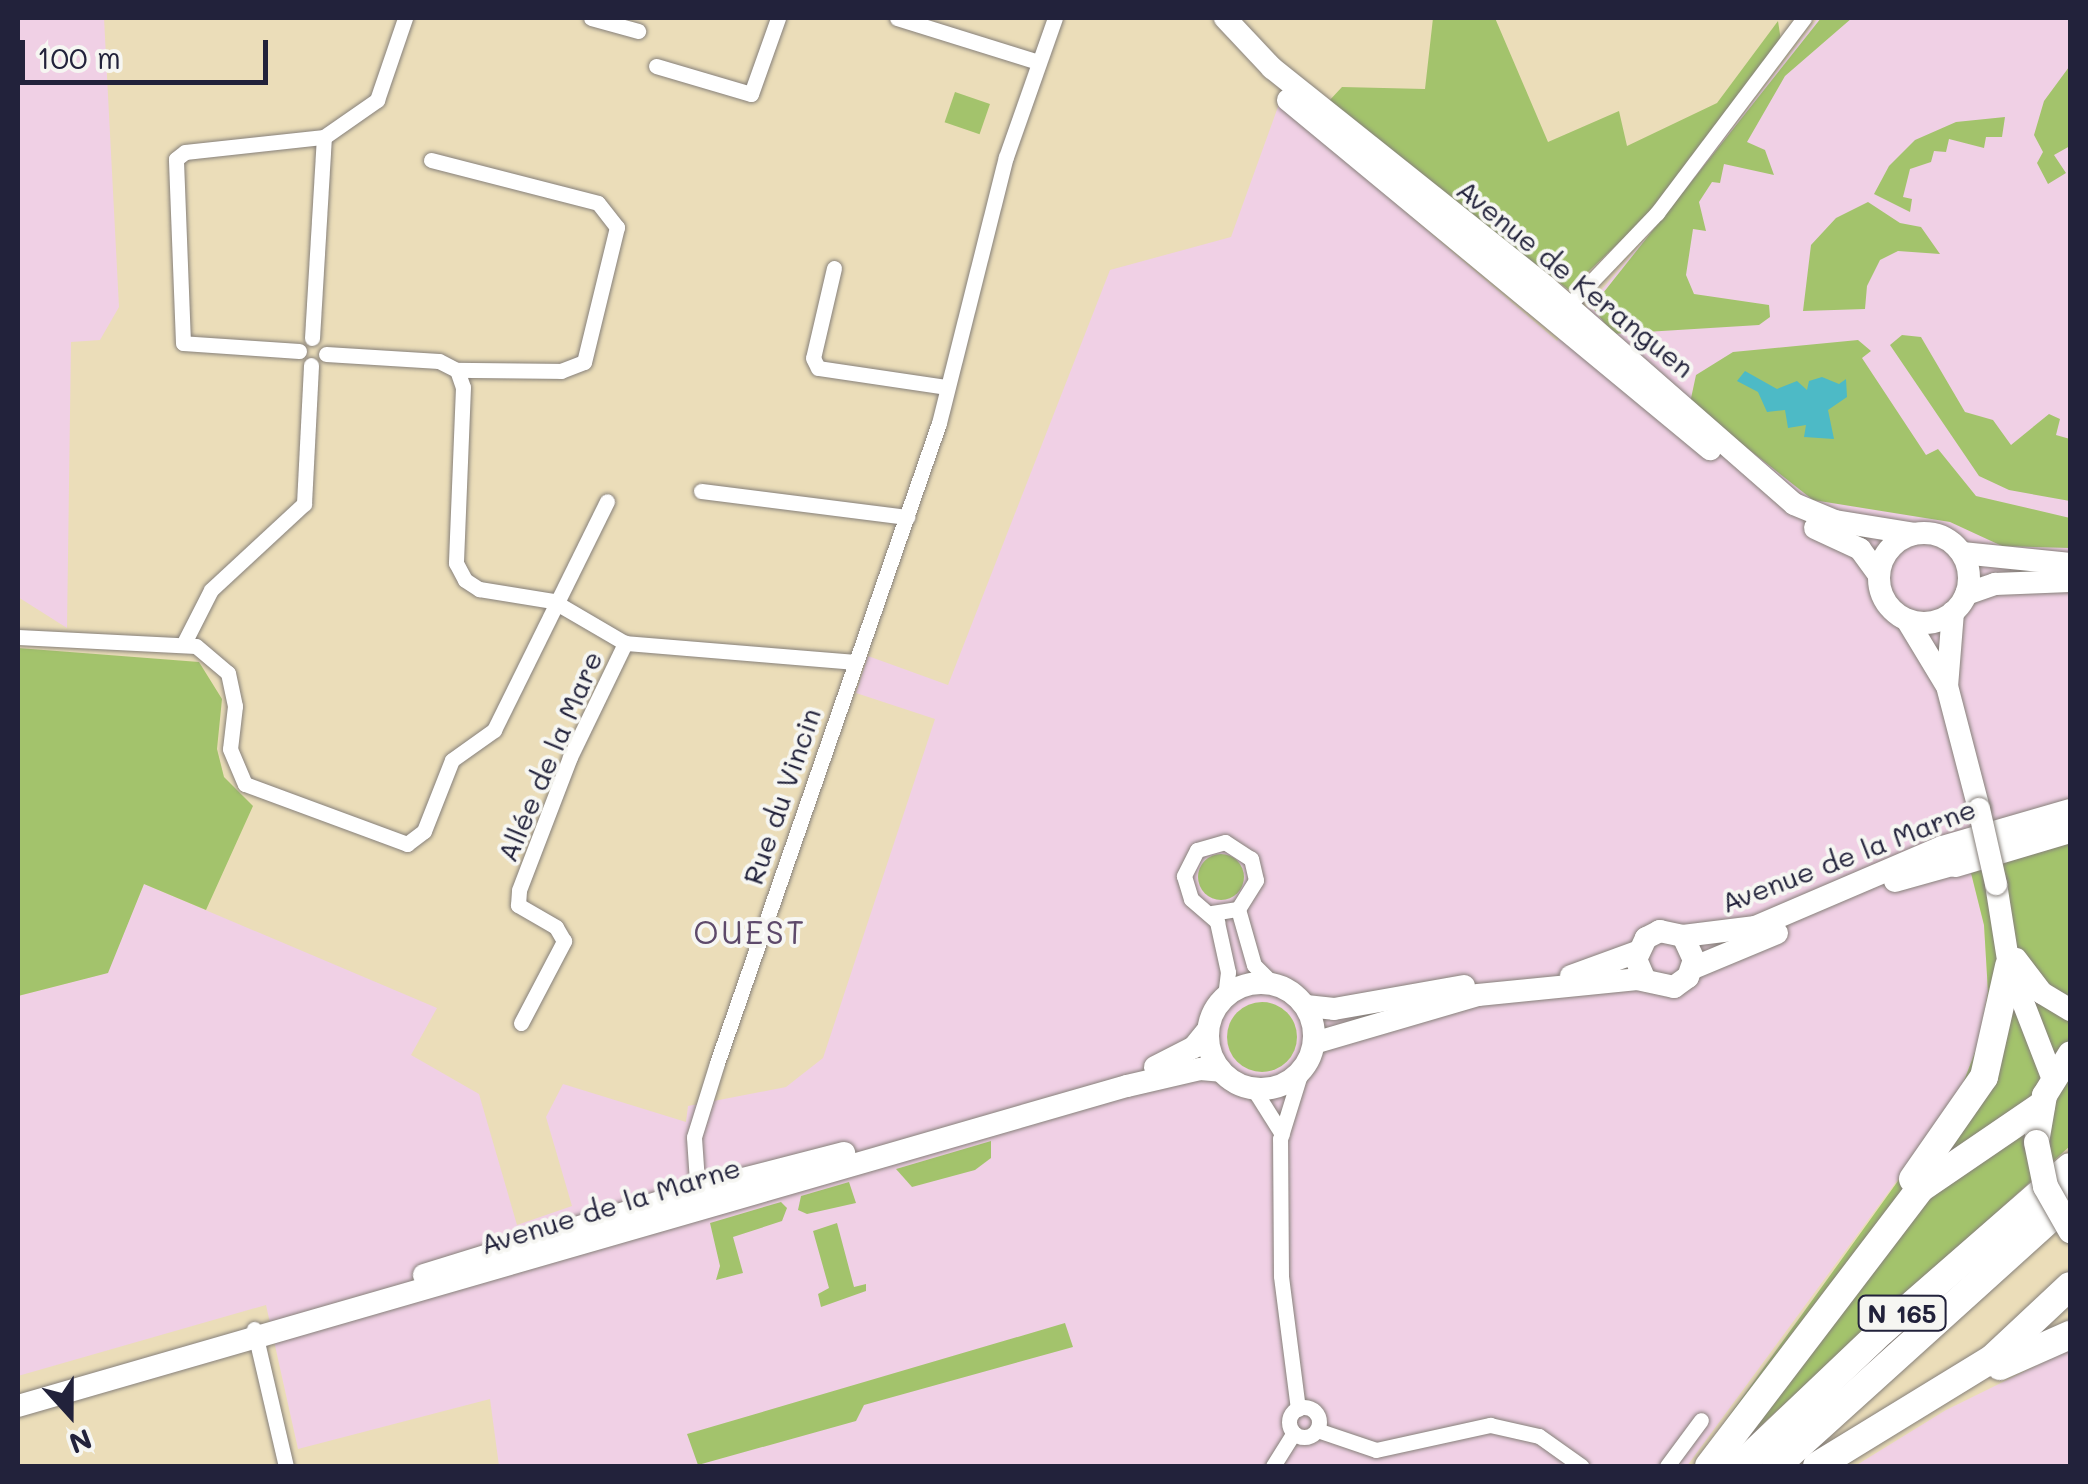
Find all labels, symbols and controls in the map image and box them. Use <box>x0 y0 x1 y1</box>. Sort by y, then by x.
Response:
scale bar <box>25 20 272 82</box>
text: 100 m <box>37 37 121 77</box>
street label: Avenue de Keranguen <box>1451 172 1701 384</box>
street label: Allée de la Mare <box>489 646 609 866</box>
street label: Rue du Vincin <box>735 703 827 889</box>
street label: Avenue de la Marne <box>1716 791 1980 919</box>
district label: OUEST <box>693 912 807 950</box>
street label: Avenue de la Marne <box>476 1149 744 1261</box>
road number: N 165 <box>1857 1293 1947 1333</box>
north arrow <box>20 1364 120 1464</box>
text: N <box>64 1421 97 1463</box>

